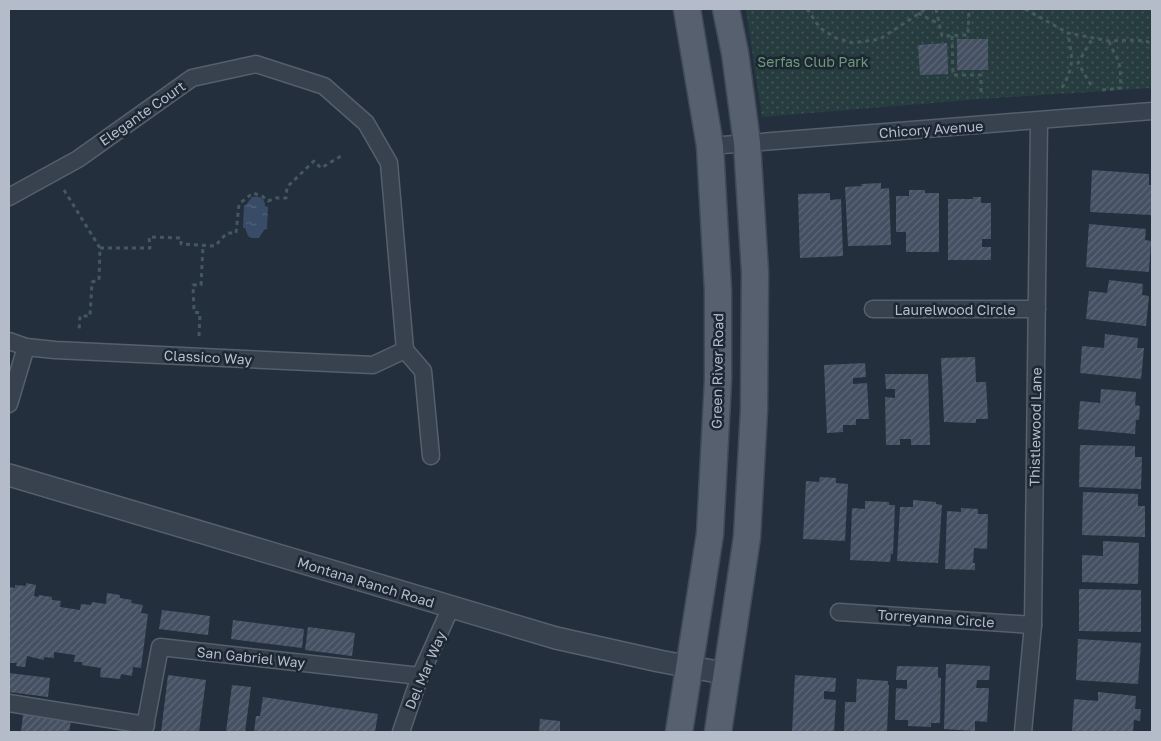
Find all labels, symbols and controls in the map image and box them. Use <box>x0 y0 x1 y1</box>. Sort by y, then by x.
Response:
park label: Serfas Club Park <box>757 53 869 70</box>
street label: Elegante Court <box>96 77 188 149</box>
street label: Chicory Avenue <box>878 117 984 141</box>
street label: Laurelwood Circle <box>894 301 1016 318</box>
street label: Green River Road <box>707 313 727 429</box>
street label: Classico Way <box>163 346 253 368</box>
street label: Thistlewood Lane <box>1025 367 1045 487</box>
street label: Montana Ranch Road <box>295 553 437 611</box>
street label: Torreyanna Circle <box>877 605 995 631</box>
street label: Del Mar Way <box>401 628 449 712</box>
street label: San Gabriel Way <box>196 643 306 671</box>

